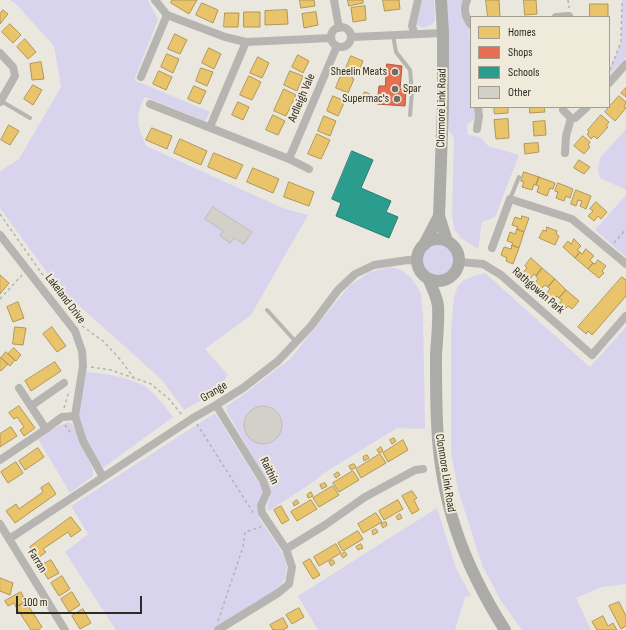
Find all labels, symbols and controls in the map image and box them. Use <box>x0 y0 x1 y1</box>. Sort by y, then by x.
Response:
legend <box>470 16 610 108</box>
text: Homes <box>508 25 536 40</box>
text: Shops <box>508 45 533 60</box>
place label: Sheelin Meats <box>331 65 387 79</box>
text: Schools <box>508 65 540 80</box>
marker: Sheelin Meats <box>390 67 400 77</box>
street label: Clonmore Link Road <box>434 68 450 148</box>
street label: Ardleigh Vale <box>285 72 319 124</box>
place label: Spar <box>403 82 421 96</box>
marker: Spar <box>390 84 400 94</box>
text: Other <box>508 85 531 100</box>
place label: Supermac's <box>342 92 389 106</box>
marker: Supermac's <box>392 94 402 104</box>
street label: Rathgowan Park <box>509 264 567 318</box>
street label: Lakeland Drive <box>42 271 88 327</box>
street label: Grange <box>198 378 230 406</box>
street label: Clonmore Link Road <box>432 433 458 513</box>
street label: Raithín <box>256 455 282 487</box>
street label: Farran <box>24 546 50 576</box>
scale bar <box>18 588 144 614</box>
text: 100 m <box>23 595 48 610</box>

